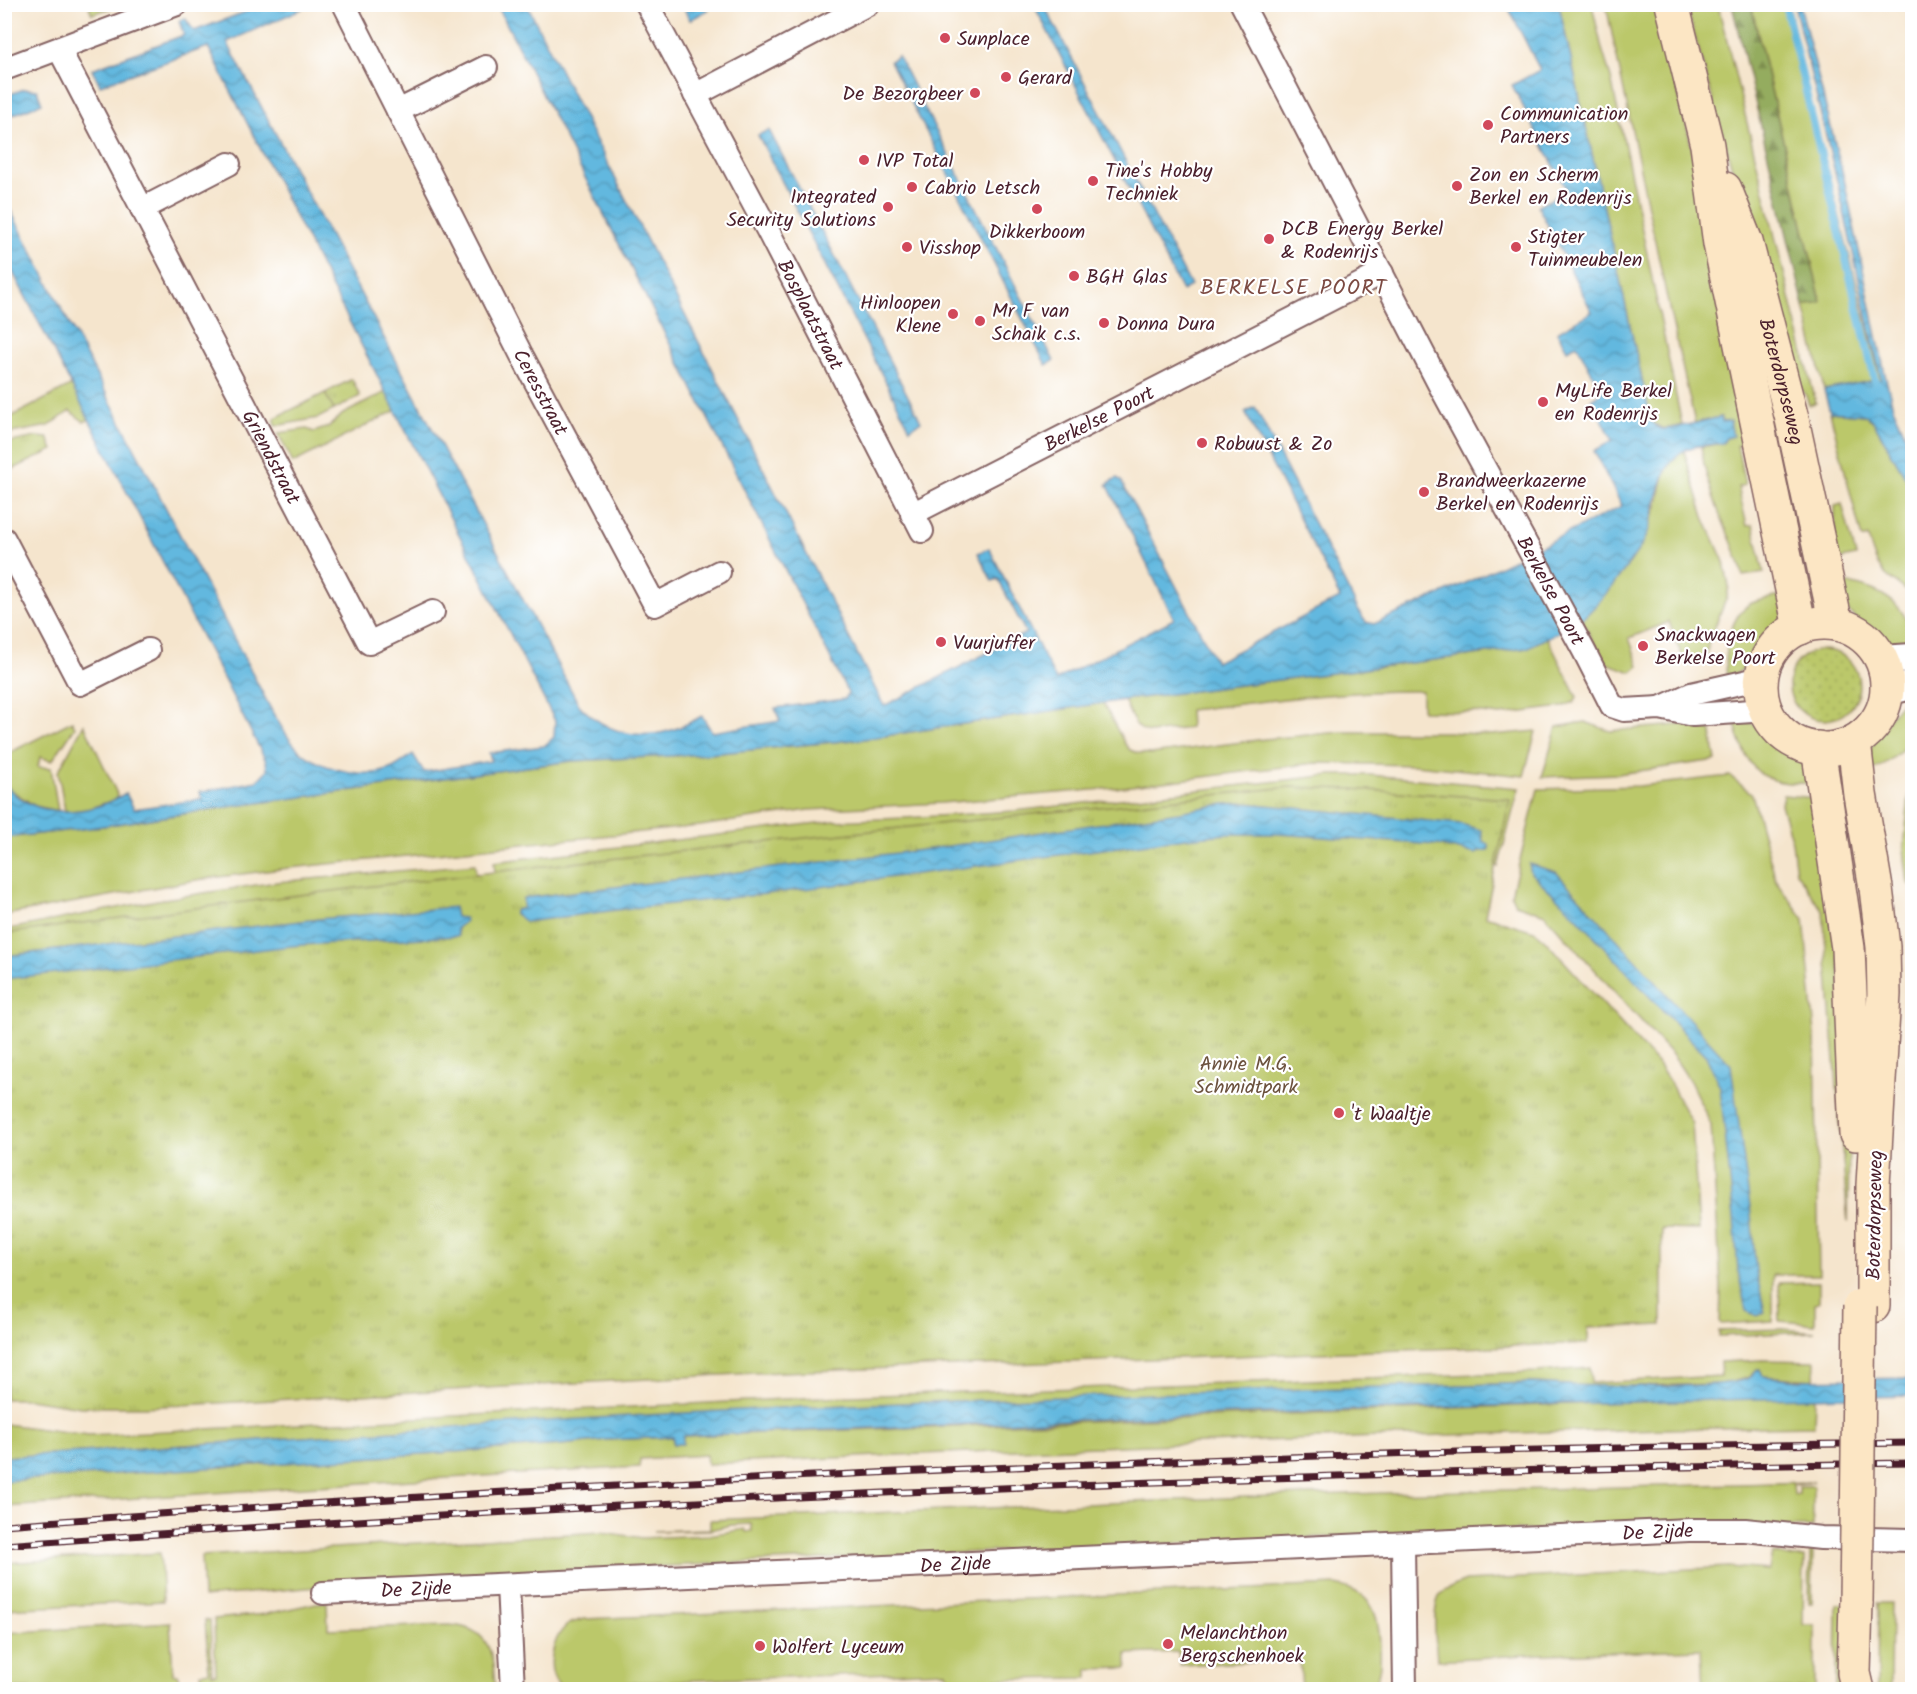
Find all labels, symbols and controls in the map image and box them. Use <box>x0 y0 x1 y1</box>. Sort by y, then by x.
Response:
place label: Sunplace <box>957 24 1030 56</box>
marker: Sunplace <box>938 31 952 45</box>
place label: Gerard <box>1018 63 1073 95</box>
marker: Gerard <box>999 70 1013 84</box>
place label: De Bezorgbeer <box>842 79 964 111</box>
marker: De Bezorgbeer <box>968 86 982 100</box>
place label: Communication Partners <box>1500 99 1628 154</box>
marker: Communication Partners <box>1481 118 1495 132</box>
place label: IVP Total <box>876 146 954 178</box>
marker: IVP Total <box>857 153 871 167</box>
place label: Tine's Hobby Techniek <box>1105 156 1213 211</box>
place label: Zon en Scherm Berkel en Rodenrijs <box>1469 160 1632 215</box>
place label: Cabrio Letsch <box>924 173 1040 205</box>
marker: Tine's Hobby Techniek <box>1086 174 1100 188</box>
marker: Zon en Scherm Berkel en Rodenrijs <box>1450 179 1464 193</box>
marker: Cabrio Letsch <box>905 180 919 194</box>
place label: Integrated Security Solutions <box>726 182 877 237</box>
marker: Integrated Security Solutions <box>881 200 895 214</box>
marker: Dikkerboom <box>1030 202 1044 216</box>
place label: DCB Energy Berkel & Rodenrijs <box>1281 214 1443 269</box>
place label: Dikkerboom <box>989 217 1085 249</box>
place label: Stigter Tuinmeubelen <box>1528 222 1642 277</box>
marker: DCB Energy Berkel & Rodenrijs <box>1262 232 1276 246</box>
place label: Visshop <box>919 233 981 265</box>
marker: Visshop <box>900 240 914 254</box>
marker: Stigter Tuinmeubelen <box>1509 240 1523 254</box>
street label: Bosplaatstraat <box>767 254 851 377</box>
place label: BGH Glas <box>1086 262 1168 294</box>
marker: BGH Glas <box>1067 269 1081 283</box>
district label: BERKELSE POORT <box>1200 272 1388 305</box>
place label: Hinloopen Klene <box>860 288 941 343</box>
place label: Mr F van Schaik c.s. <box>992 296 1081 351</box>
marker: Hinloopen Klene <box>946 307 960 321</box>
place label: Donna Dura <box>1116 309 1215 341</box>
marker: Mr F van Schaik c.s. <box>973 314 987 328</box>
street label: Boterdorpseweg <box>1748 315 1811 448</box>
marker: Donna Dura <box>1097 316 1111 330</box>
street label: Ceresstraat <box>503 344 576 442</box>
place label: MyLife Berkel en Rodenrijs <box>1555 376 1672 431</box>
street label: Berkelse Poort <box>1039 378 1161 462</box>
marker: MyLife Berkel en Rodenrijs <box>1536 395 1550 409</box>
street label: Griendstraat <box>232 405 308 511</box>
place label: Robuust & Zo <box>1214 429 1332 461</box>
marker: Robuust & Zo <box>1195 436 1209 450</box>
place label: Brandweerkazerne Berkel en Rodenrijs <box>1436 466 1599 521</box>
marker: Brandweerkazerne Berkel en Rodenrijs <box>1417 485 1431 499</box>
street label: Berkelse Poort <box>1507 531 1592 652</box>
place label: Snackwagen Berkelse Poort <box>1655 620 1776 675</box>
place label: Vuurjuffer <box>953 628 1036 660</box>
marker: Vuurjuffer <box>934 635 948 649</box>
marker: Snackwagen Berkelse Poort <box>1636 639 1650 653</box>
park label: Annie M.G. Schmidtpark <box>1194 1049 1298 1104</box>
place label: 't Waaltje <box>1351 1099 1431 1131</box>
marker: 't Waaltje <box>1332 1106 1346 1120</box>
street label: Boterdorpseweg <box>1859 1150 1893 1280</box>
street label: De Zijde <box>1621 1516 1694 1551</box>
street label: De Zijde <box>919 1548 992 1583</box>
street label: De Zijde <box>380 1573 452 1608</box>
place label: Melanchthon Bergschenhoek <box>1180 1618 1304 1673</box>
place label: Wolfert Lyceum <box>772 1632 904 1664</box>
marker: Melanchthon Bergschenhoek <box>1161 1637 1175 1651</box>
marker: Wolfert Lyceum <box>753 1639 767 1653</box>

